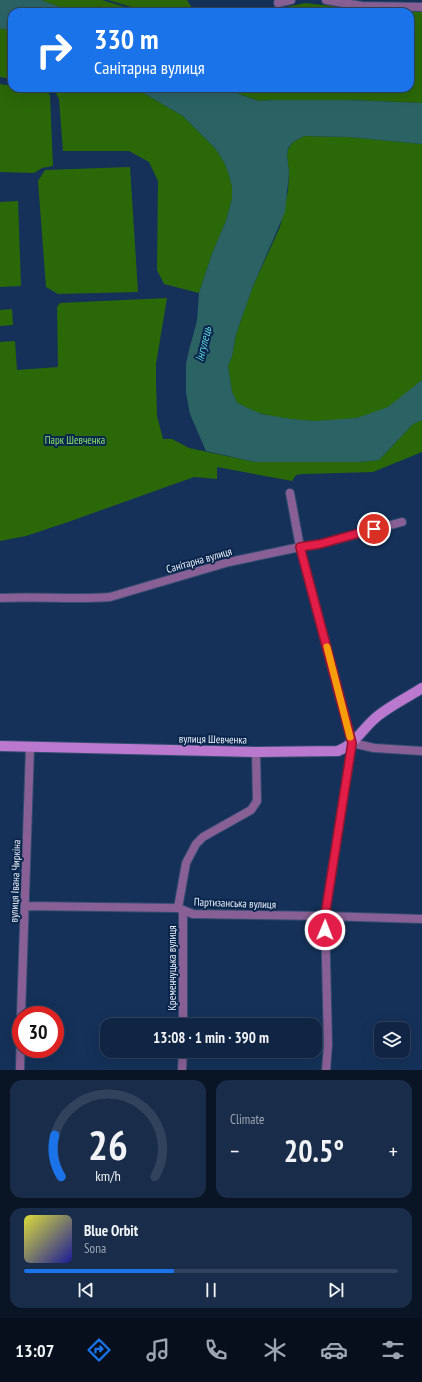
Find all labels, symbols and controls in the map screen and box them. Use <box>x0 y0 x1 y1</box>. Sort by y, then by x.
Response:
text: 330 m <box>94 20 158 57</box>
icon: right <box>28 24 80 76</box>
text: Санітарна вулиця <box>94 56 205 79</box>
water label: Інгулець <box>191 324 215 363</box>
park label: Парк Шевченка <box>45 433 105 447</box>
pin <box>357 512 391 546</box>
icon: arrive <box>363 518 385 540</box>
street label: Санітарна вулиця <box>165 544 233 576</box>
street label: вулиця Шевченка <box>179 731 247 747</box>
street label: вулиця Івана Чиркіна <box>7 839 23 923</box>
street label: Партизанська вулиця <box>194 895 276 911</box>
position arrow <box>304 909 346 951</box>
street label: Кременчуцька вулиця <box>165 925 179 1011</box>
speed limit sign: 30 <box>12 1006 64 1058</box>
map controls <box>374 1022 410 1058</box>
button: layers <box>374 1022 410 1058</box>
text: 13:08 · 1 min · 390 m <box>153 1028 269 1047</box>
text: Climate <box>230 1111 264 1128</box>
text: 26 <box>88 1118 128 1171</box>
text: 20.5° <box>284 1131 344 1170</box>
text: − <box>230 1137 239 1165</box>
text: + <box>389 1137 398 1165</box>
text: km/h <box>95 1166 121 1185</box>
text: Blue Orbit <box>84 1221 138 1240</box>
text: Sona <box>84 1240 106 1257</box>
icon: previous <box>75 1279 97 1301</box>
icon: pause <box>200 1279 222 1301</box>
icon: next <box>325 1279 347 1301</box>
icon: directions <box>85 1336 113 1364</box>
icon: music <box>144 1336 172 1364</box>
icon: phone <box>202 1336 230 1364</box>
icon: climate <box>261 1336 289 1364</box>
icon: car <box>320 1336 348 1364</box>
icon: filters <box>379 1336 407 1364</box>
text: 13:07 <box>15 1339 54 1362</box>

